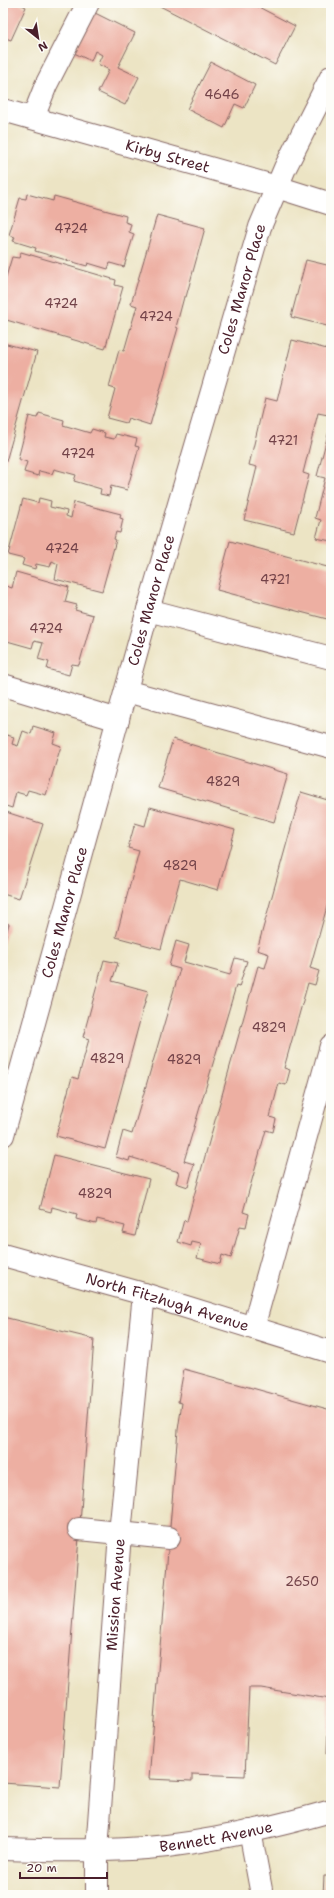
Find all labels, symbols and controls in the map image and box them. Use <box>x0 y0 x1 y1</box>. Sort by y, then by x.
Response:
north arrow <box>18 18 58 58</box>
text: N <box>35 38 50 55</box>
house number: 4646 <box>204 86 240 103</box>
street label: Kirby Street <box>123 135 212 178</box>
house number: 4724 <box>54 220 88 237</box>
street label: Coles Manor Place <box>213 221 270 357</box>
house number: 4724 <box>44 295 78 312</box>
house number: 4724 <box>139 308 173 325</box>
house number: 4721 <box>268 432 298 449</box>
house number: 4724 <box>61 445 95 462</box>
street label: Coles Manor Place <box>123 532 180 668</box>
house number: 4724 <box>45 540 79 557</box>
house number: 4721 <box>260 571 290 588</box>
house number: 4724 <box>29 620 63 637</box>
house number: 4829 <box>206 773 240 790</box>
street label: Coles Manor Place <box>37 844 92 980</box>
house number: 4829 <box>163 857 197 874</box>
house number: 4829 <box>252 1019 286 1036</box>
house number: 4829 <box>90 1050 124 1067</box>
house number: 4829 <box>167 1051 201 1068</box>
house number: 4829 <box>78 1185 112 1202</box>
street label: North Fitzhugh Avenue <box>83 1268 252 1336</box>
street label: Mission Avenue <box>101 1538 130 1652</box>
house number: 2650 <box>285 1573 319 1590</box>
street label: Bennett Avenue <box>159 1817 275 1857</box>
scale bar <box>20 1854 107 1880</box>
text: 20 m <box>26 1860 57 1876</box>

